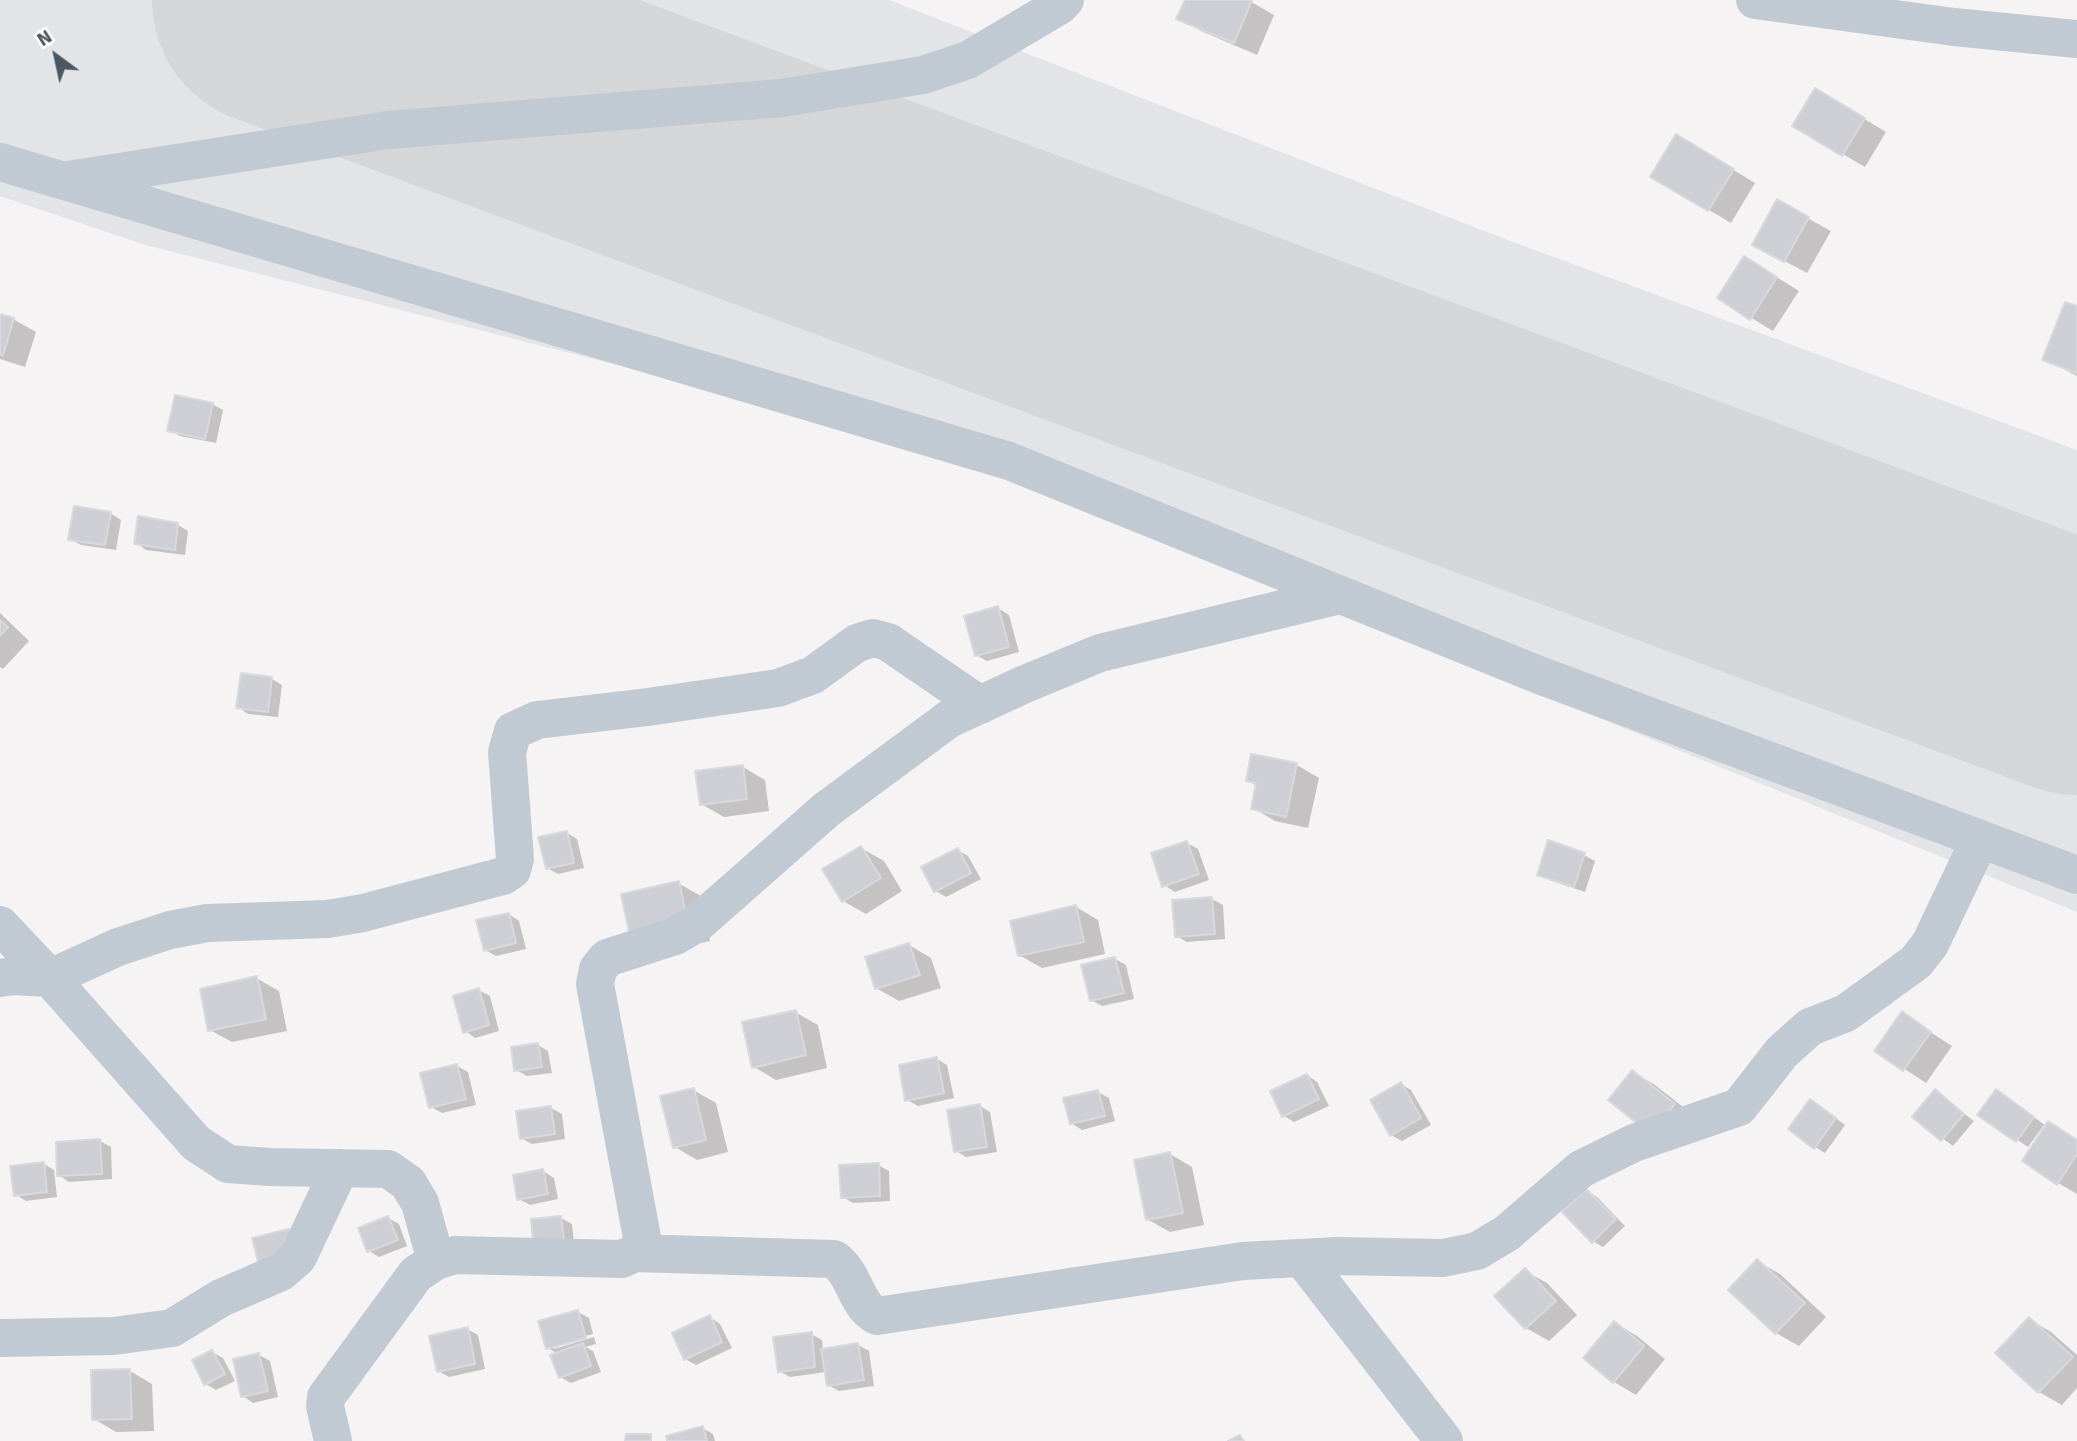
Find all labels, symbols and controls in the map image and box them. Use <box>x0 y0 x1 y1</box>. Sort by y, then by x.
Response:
north arrow <box>21 21 91 91</box>
text: N <box>32 25 57 52</box>

